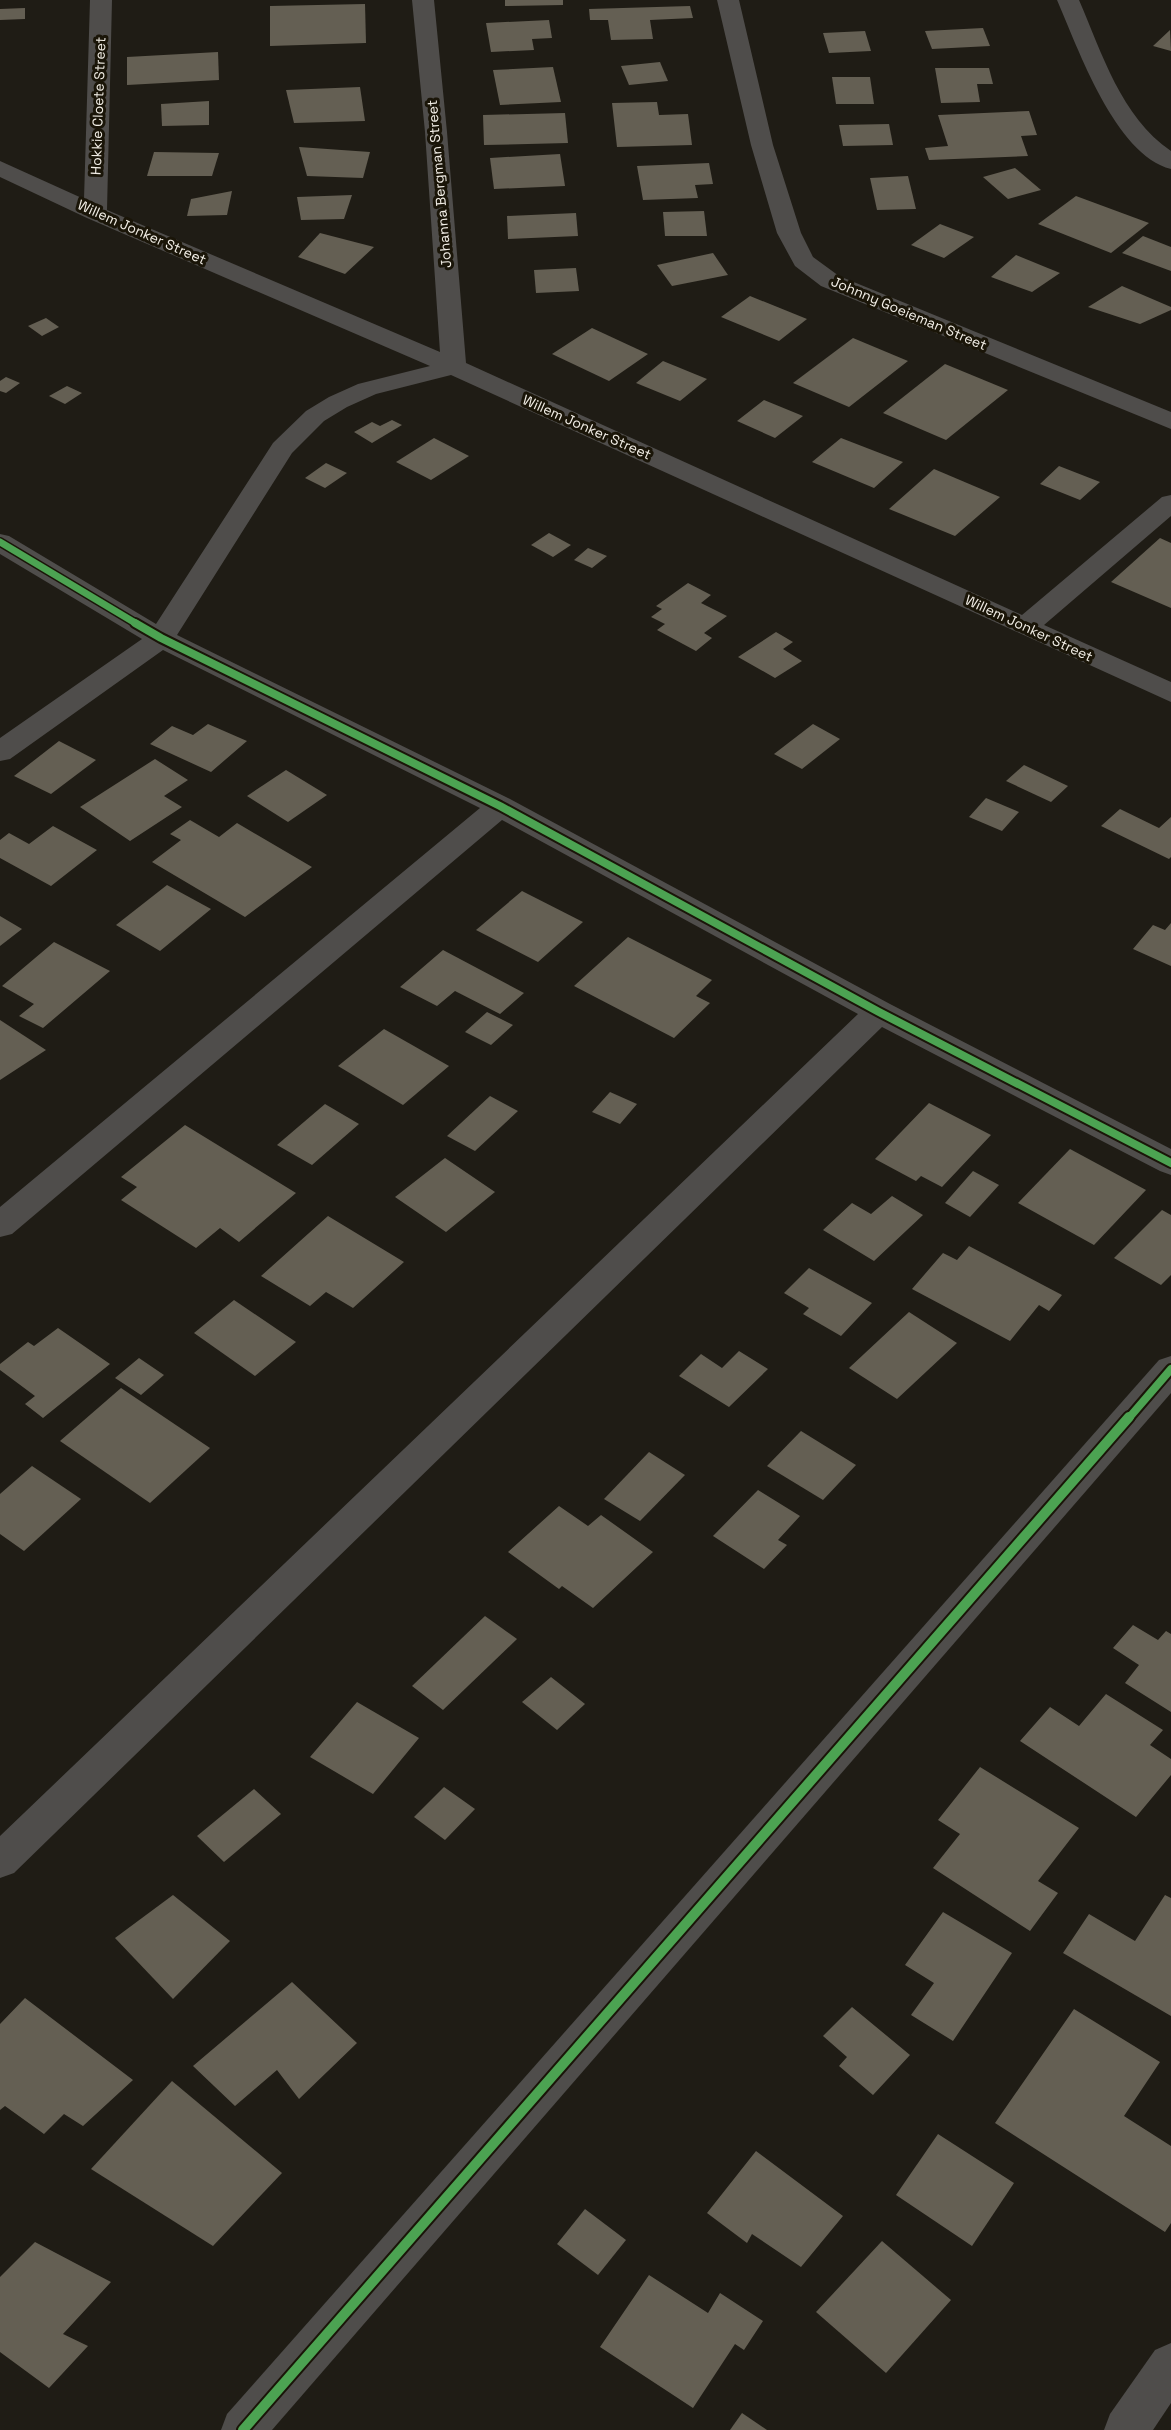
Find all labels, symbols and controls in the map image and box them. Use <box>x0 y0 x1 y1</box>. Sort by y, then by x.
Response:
street label: Hokkie Cloete Street <box>87 37 109 175</box>
street label: Johanna Bergman Street <box>423 99 455 269</box>
street label: Willem Jonker Street <box>75 196 209 268</box>
street label: Johnny Goeieman Street <box>828 272 990 354</box>
street label: Willem Jonker Street <box>520 391 654 463</box>
street label: Willem Jonker Street <box>962 591 1096 665</box>

